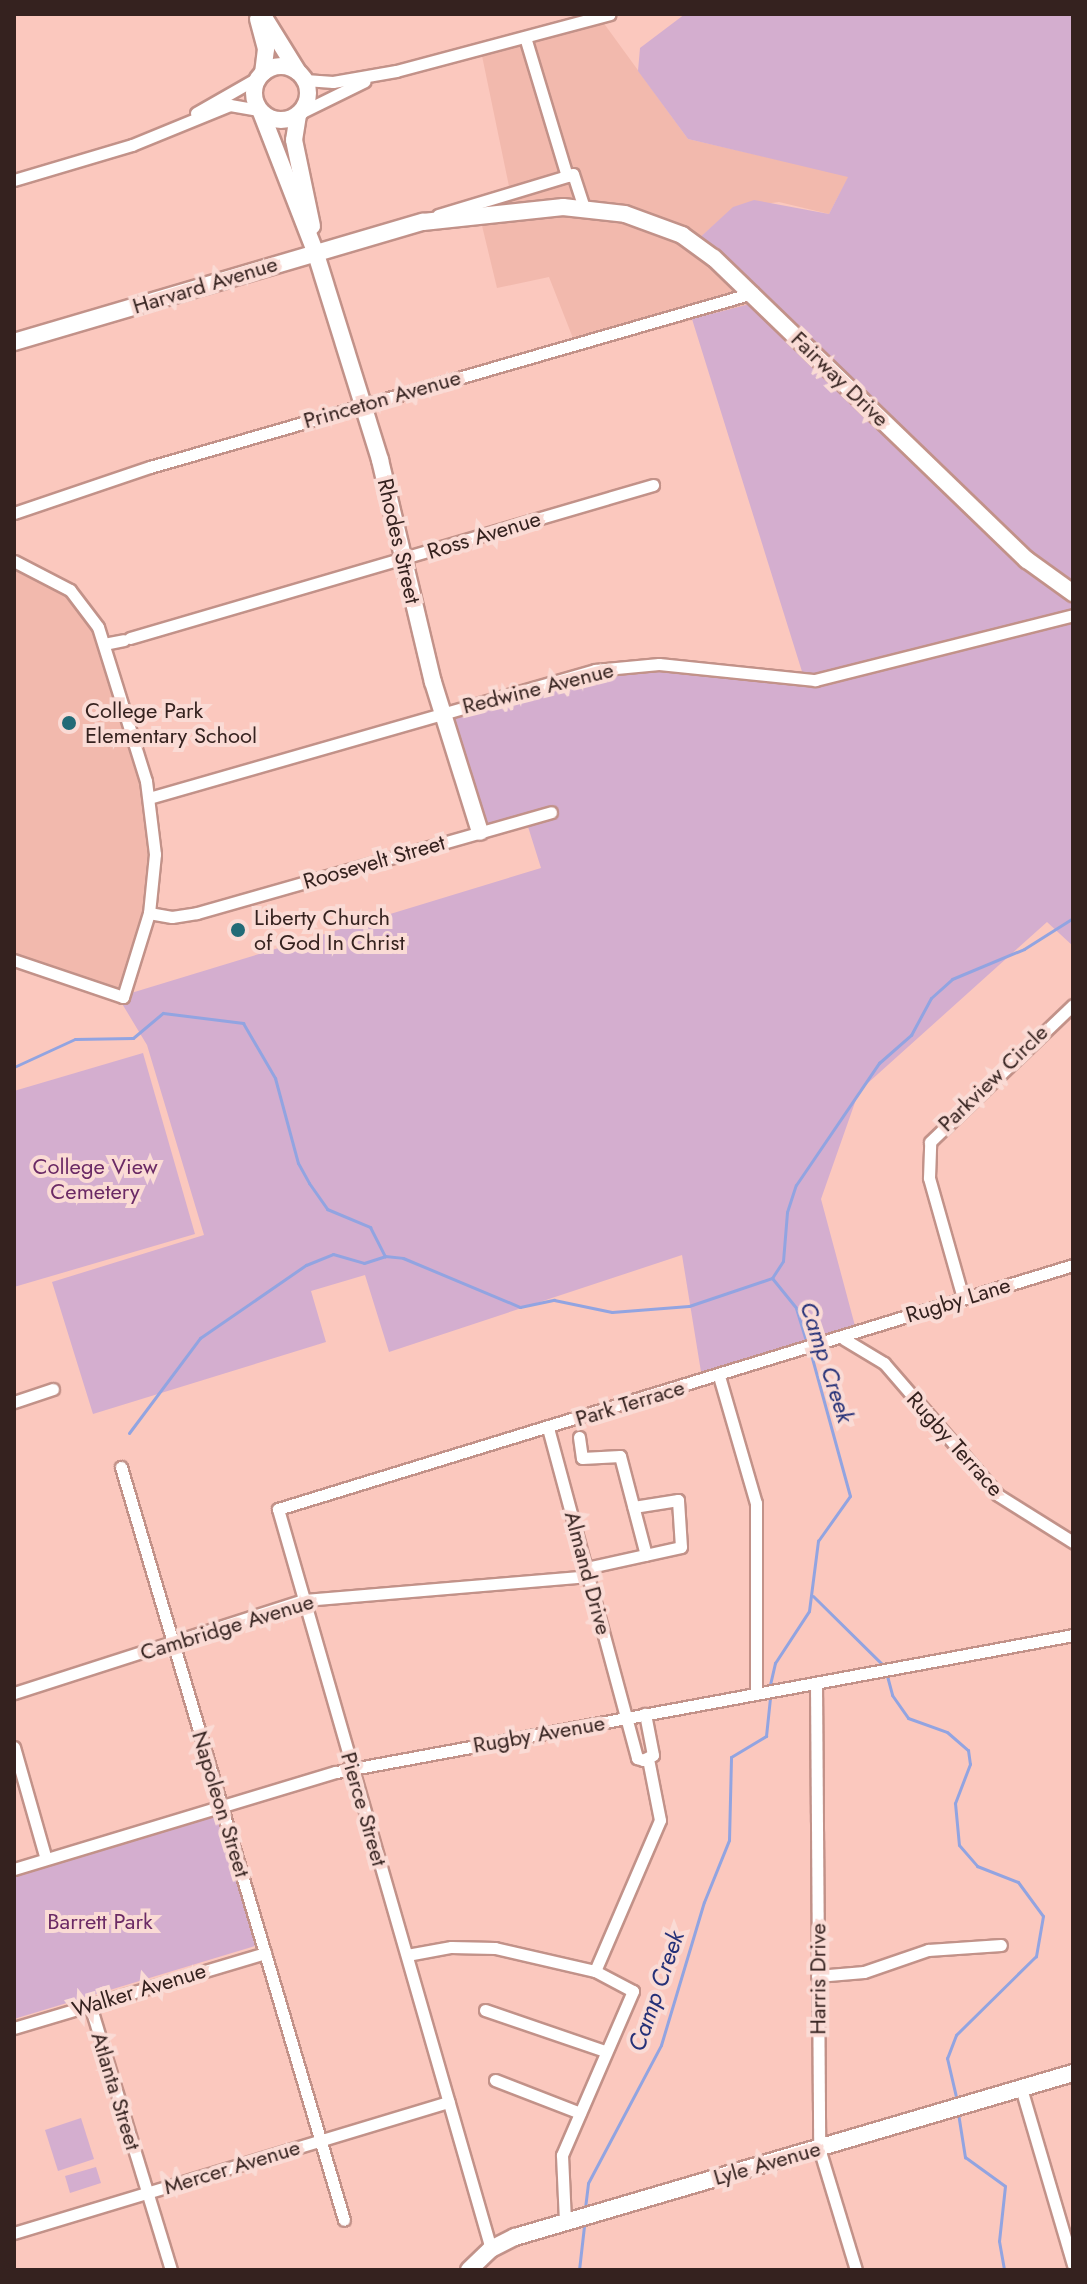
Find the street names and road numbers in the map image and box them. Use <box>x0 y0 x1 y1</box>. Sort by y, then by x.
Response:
street label: Harvard Avenue <box>129 250 281 320</box>
street label: Fairway Drive <box>786 326 894 432</box>
street label: Princeton Avenue <box>300 364 464 434</box>
street label: Rhodes Street <box>372 476 426 606</box>
street label: Ross Avenue <box>424 505 544 565</box>
street label: Redwine Avenue <box>460 656 616 720</box>
street label: Roosevelt Street <box>300 829 448 895</box>
street label: Parkview Circle <box>933 1019 1053 1137</box>
street label: Rugby Lane <box>902 1272 1014 1328</box>
street label: Park Terrace <box>572 1374 688 1432</box>
street label: Rugby Terrace <box>901 1386 1009 1502</box>
street label: Almand Drive <box>559 1508 617 1638</box>
street label: Cambridge Avenue <box>137 1588 317 1666</box>
street label: Rugby Avenue <box>471 1709 607 1759</box>
street label: Napoleon Street <box>186 1728 256 1880</box>
street label: Pierce Street <box>335 1749 393 1869</box>
street label: Harris Drive <box>805 1923 831 2035</box>
street label: Walker Avenue <box>69 1957 209 2023</box>
street label: Atlanta Street <box>86 2029 146 2153</box>
street label: Mercer Avenue <box>161 2134 303 2200</box>
street label: Lyle Avenue <box>710 2135 824 2191</box>

